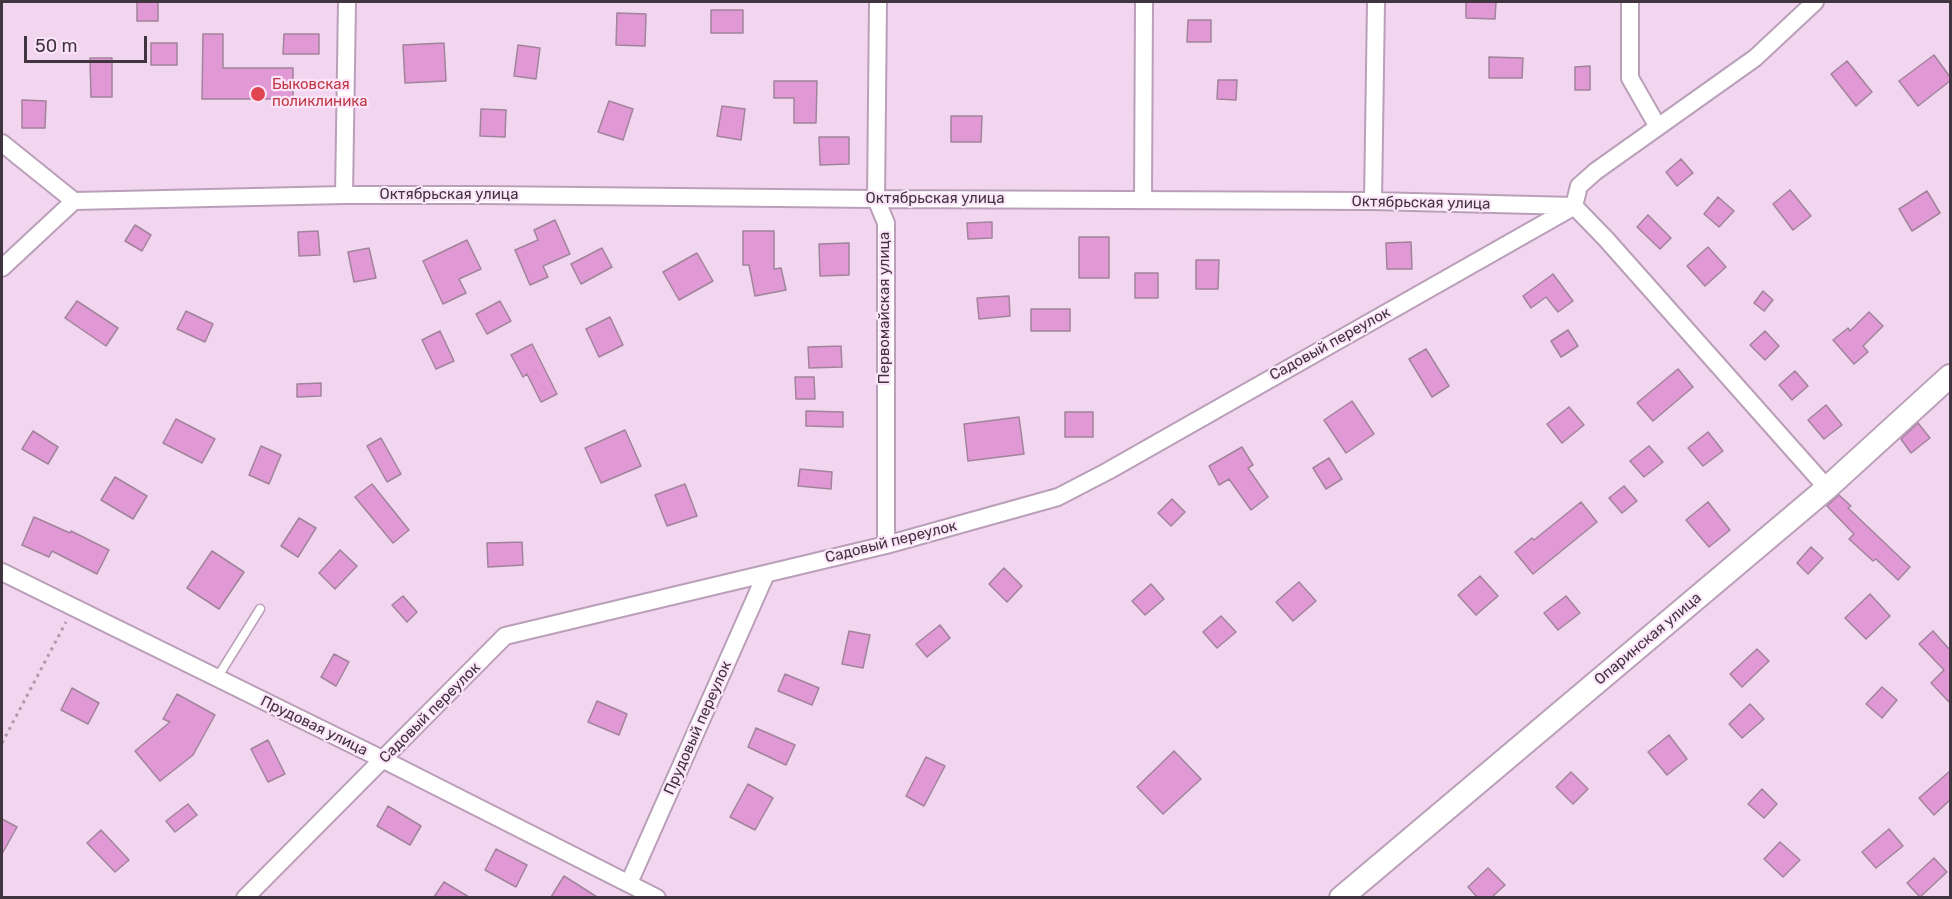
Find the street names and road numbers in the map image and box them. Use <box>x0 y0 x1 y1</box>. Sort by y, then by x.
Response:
street label: Октябрьская улица <box>380 186 518 204</box>
street label: Октябрьская улица <box>866 190 1004 208</box>
street label: Октябрьская улица <box>1351 193 1491 213</box>
street label: Первомайская улица <box>876 232 894 384</box>
street label: Садовый переулок <box>1267 303 1393 385</box>
street label: Садовый переулок <box>823 517 959 567</box>
street label: Опаринская улица <box>1591 589 1705 689</box>
street label: Прудовый переулок <box>660 658 736 798</box>
street label: Садовый переулок <box>376 659 484 767</box>
street label: Прудовая улица <box>258 692 370 760</box>

